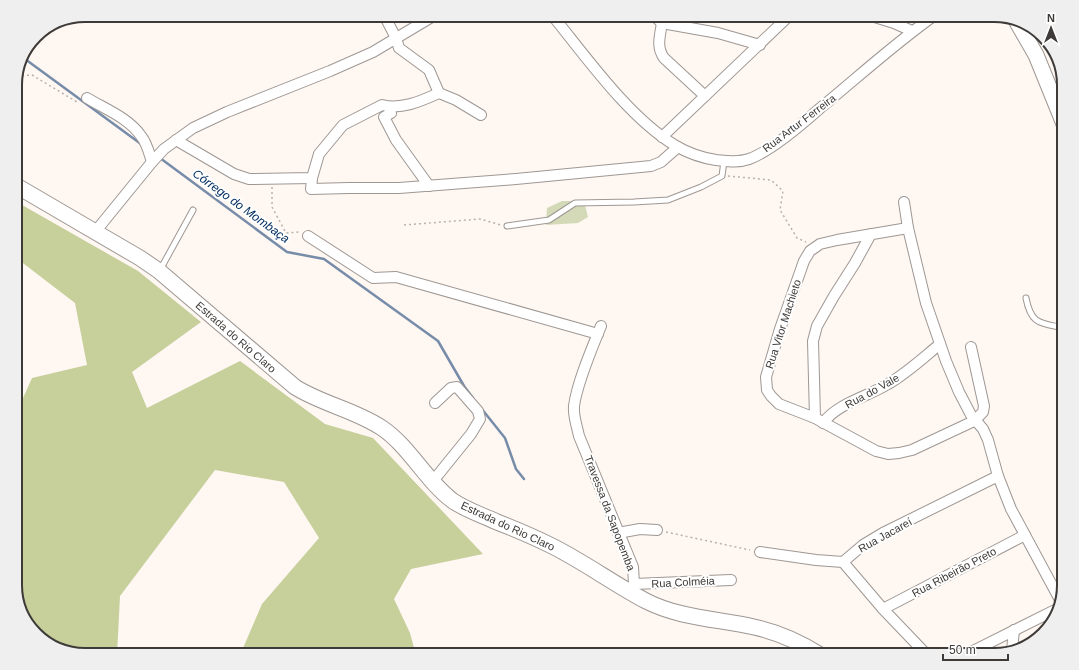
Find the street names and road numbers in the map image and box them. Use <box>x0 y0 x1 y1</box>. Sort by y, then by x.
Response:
street label: Rua Artur Ferreira <box>760 91 838 154</box>
street label: Rua Vitor Machieto <box>763 278 803 370</box>
street label: Estrada do Rio Claro <box>194 299 278 375</box>
street label: Rua do Vale <box>843 371 901 411</box>
street label: Travessa da Sapopemba <box>582 454 638 573</box>
street label: Estrada do Rio Claro <box>459 499 557 553</box>
street label: Rua Jacareí <box>856 515 914 555</box>
street label: Rua Ribeirão Preto <box>910 545 998 599</box>
street label: Rua Colméia <box>651 574 716 590</box>

